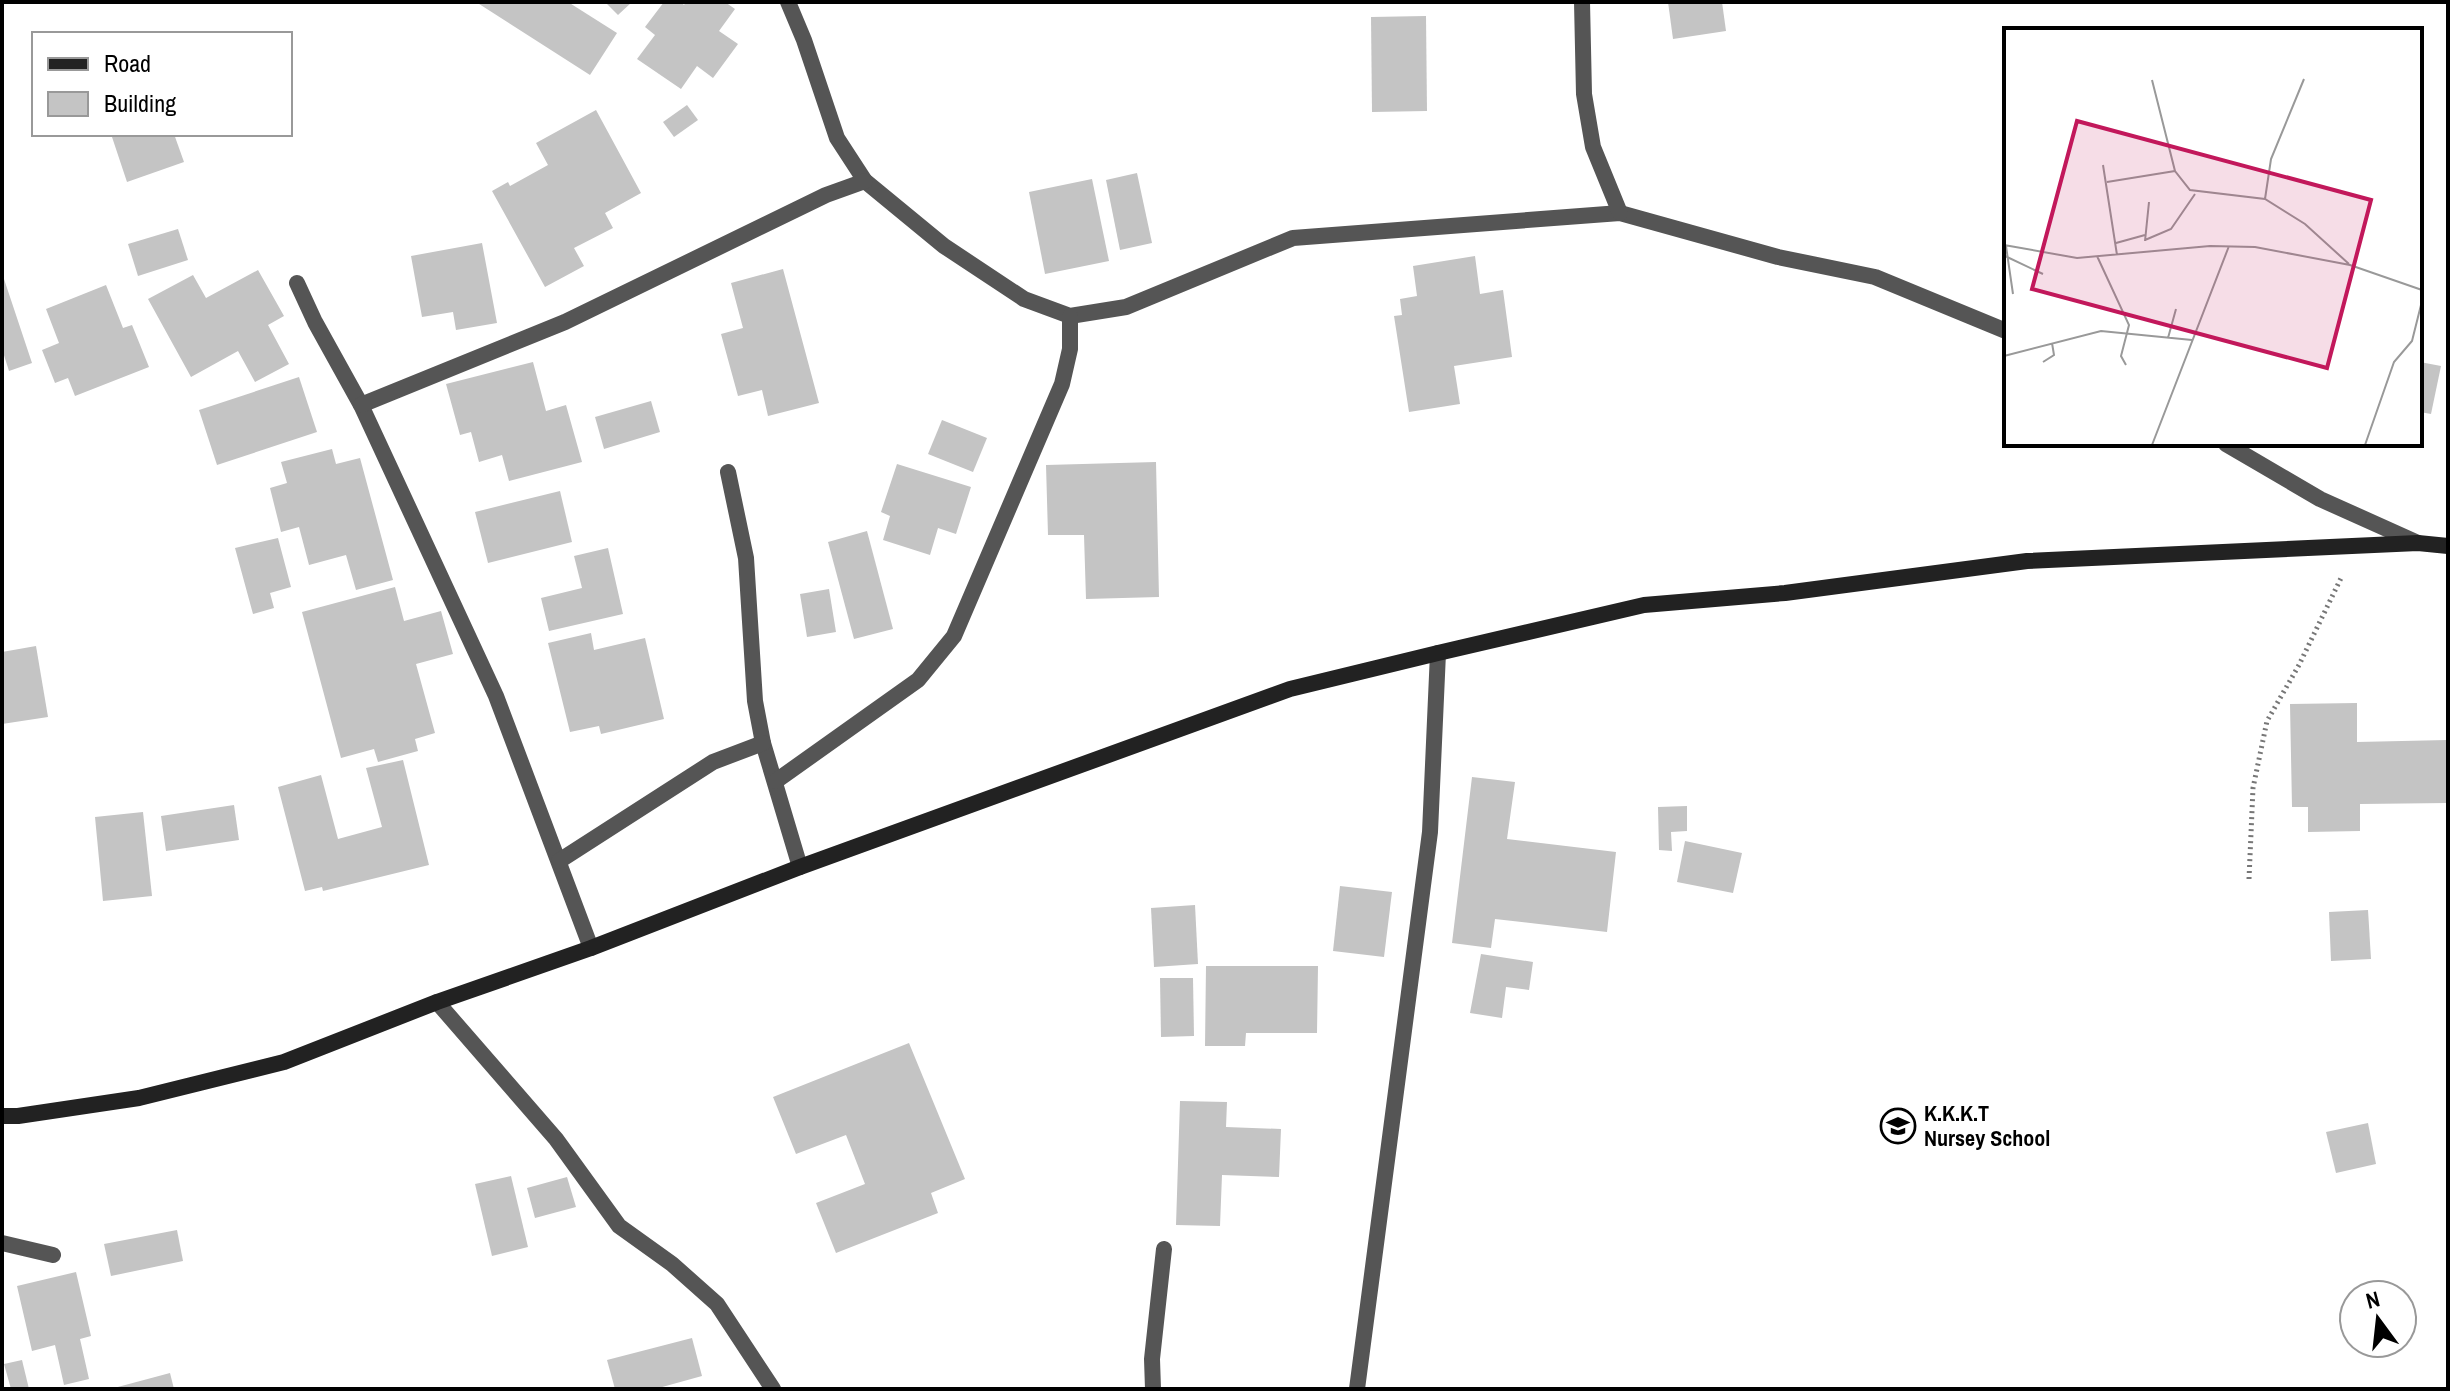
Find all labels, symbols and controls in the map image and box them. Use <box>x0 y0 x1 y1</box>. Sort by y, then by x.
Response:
inset map <box>2004 28 2422 446</box>
legend <box>32 32 292 136</box>
text: Road <box>104 47 151 79</box>
text: Building <box>104 87 176 119</box>
place label: K.K.K.T Nursey School <box>1924 1098 2050 1153</box>
school or university icon: K.K.K.T Nursey School <box>1879 1107 1917 1145</box>
north arrow <box>2338 1279 2418 1359</box>
text: N <box>2363 1284 2383 1316</box>

